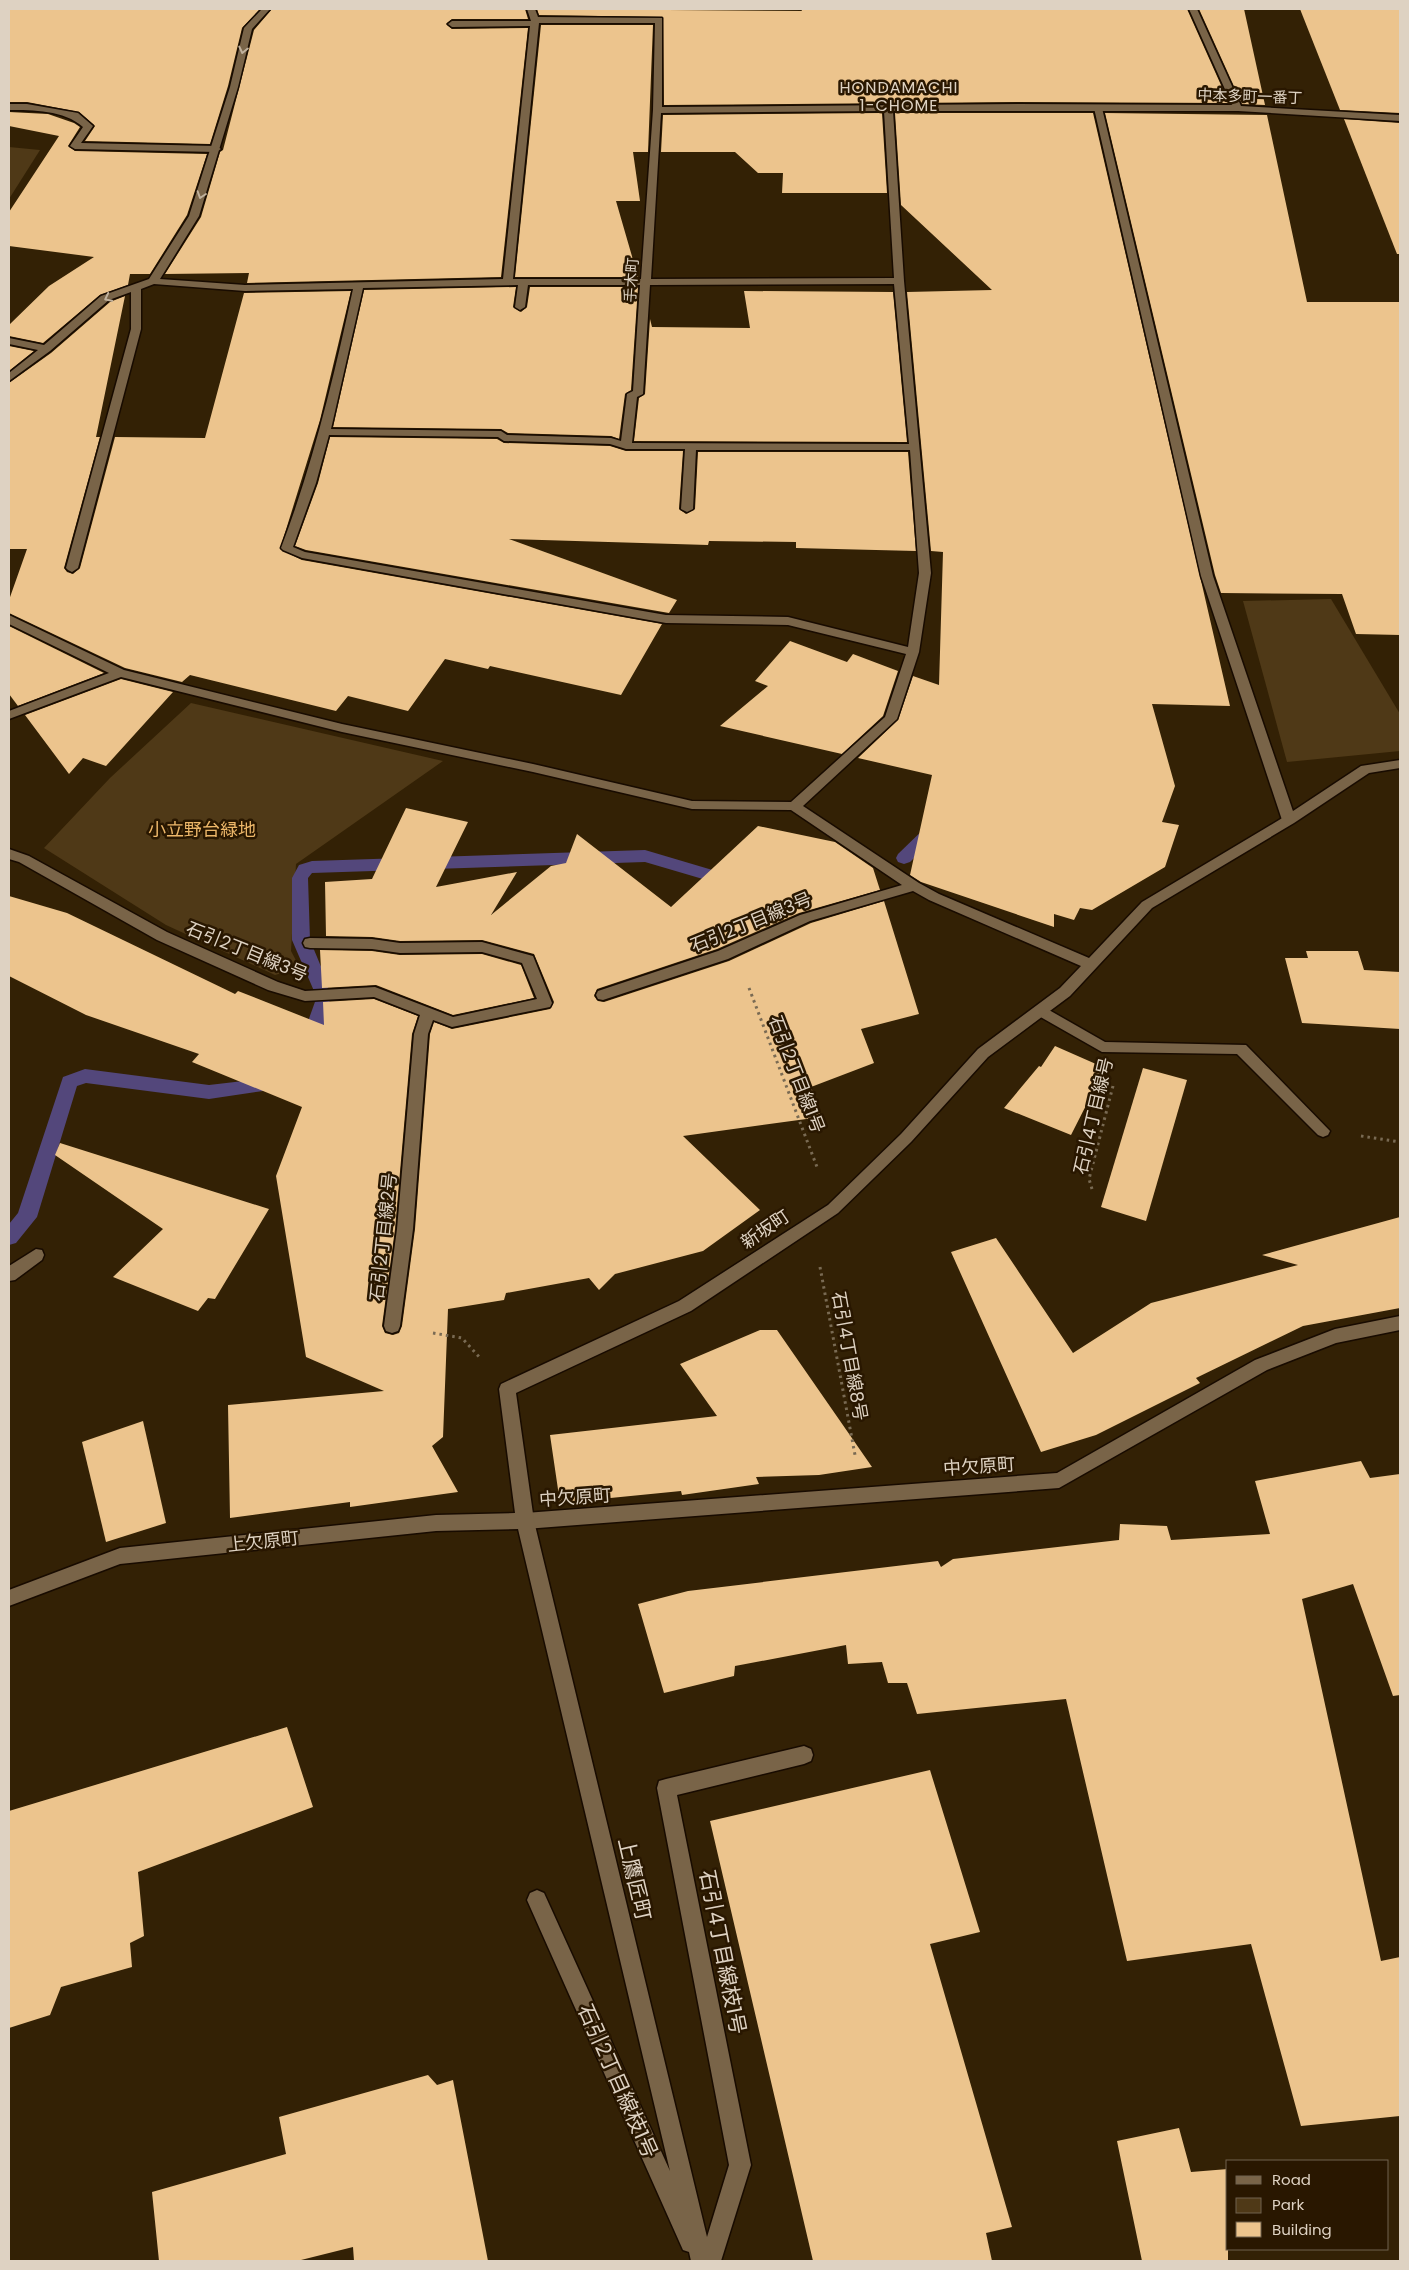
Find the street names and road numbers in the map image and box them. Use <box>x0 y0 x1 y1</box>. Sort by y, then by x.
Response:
street label: 中本多町一番丁 <box>1197 84 1303 108</box>
street label: 手木町 <box>619 257 643 303</box>
street label: 石引2丁目線3号 <box>687 886 815 958</box>
street label: 石引2丁目線3号 <box>183 915 311 987</box>
street label: 石引2丁目線1号 <box>763 1012 831 1136</box>
street label: 石引4丁目線号 <box>1067 1055 1119 1177</box>
street label: 石引2丁目線2号 <box>364 1172 402 1302</box>
street label: 新坂町 <box>736 1204 794 1254</box>
street label: 石引4丁目線8号 <box>826 1289 874 1423</box>
street label: 中欠原町 <box>942 1451 1016 1481</box>
street label: 中欠原町 <box>538 1482 612 1512</box>
street label: 上欠原町 <box>226 1525 300 1557</box>
street label: 上鷹匠町 <box>611 1835 659 1923</box>
street label: 石引4丁目線枝1号 <box>693 1867 753 2037</box>
street label: 石引2丁目線枝1号 <box>571 1999 665 2163</box>

